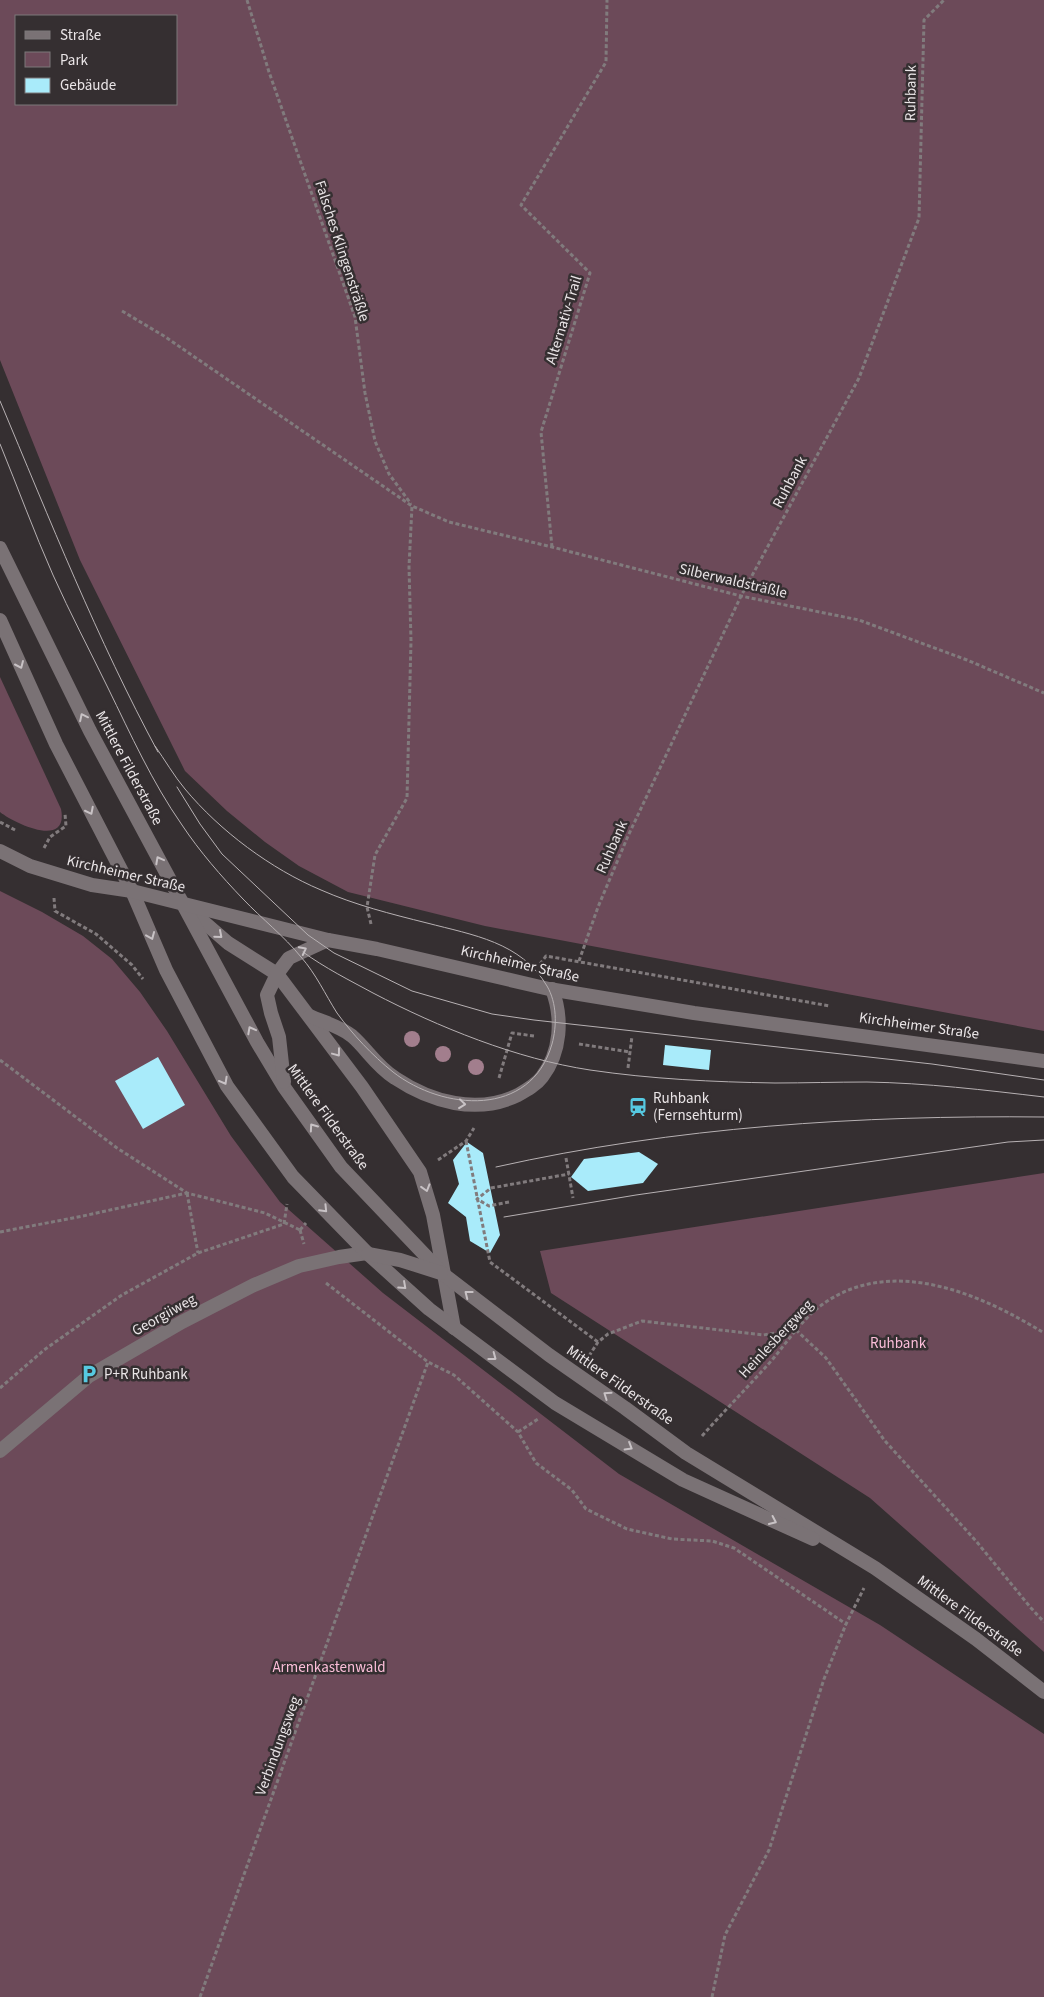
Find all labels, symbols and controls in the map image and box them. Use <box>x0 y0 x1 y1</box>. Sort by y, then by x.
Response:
legend <box>15 15 178 105</box>
text: Straße <box>60 25 101 46</box>
text: Park <box>60 50 89 71</box>
street label: Ruhbank <box>900 64 922 121</box>
text: Gebäude <box>60 75 116 96</box>
street label: Falsches Klingensträßle <box>309 178 375 324</box>
street label: Alternativ-Trail <box>541 273 588 367</box>
street label: Ruhbank <box>768 452 813 512</box>
street label: Silberwaldsträßle <box>677 558 789 604</box>
one-way arrow <box>14 660 24 669</box>
street label: Mittlere Filderstraße <box>90 707 168 829</box>
one-way arrow <box>79 713 89 722</box>
one-way arrow <box>84 806 94 815</box>
street label: Ruhbank <box>591 817 633 877</box>
street label: Kirchheimer Straße <box>65 850 187 898</box>
one-way arrow <box>155 857 165 866</box>
one-way arrow <box>213 930 222 938</box>
one-way arrow <box>145 931 156 940</box>
street label: Kirchheimer Straße <box>459 940 581 988</box>
one-way arrow <box>298 946 307 956</box>
street label: Kirchheimer Straße <box>858 1007 980 1045</box>
one-way arrow <box>247 1026 257 1035</box>
one-way arrow <box>331 1047 339 1056</box>
street label: Mittlere Filderstraße <box>282 1060 374 1174</box>
one-way arrow <box>218 1075 228 1084</box>
place label: Ruhbank (Fernsehturm) <box>653 1088 743 1126</box>
station icon: Ruhbank (Fernsehturm) <box>627 1096 649 1118</box>
one-way arrow <box>458 1098 466 1109</box>
one-way arrow <box>310 1124 318 1133</box>
one-way arrow <box>420 1184 430 1192</box>
one-way arrow <box>318 1203 327 1212</box>
one-way arrow <box>398 1280 407 1289</box>
street label: Georgiiweg <box>128 1289 200 1341</box>
one-way arrow <box>465 1291 474 1299</box>
street label: Heinlesbergweg <box>734 1295 818 1383</box>
park label: Ruhbank <box>870 1333 927 1354</box>
street label: Mittlere Filderstraße <box>562 1340 678 1430</box>
one-way arrow <box>487 1351 497 1360</box>
parking icon: P+R Ruhbank <box>78 1363 100 1385</box>
place label: P+R Ruhbank <box>104 1364 188 1385</box>
one-way arrow <box>603 1392 613 1401</box>
one-way arrow <box>623 1440 632 1450</box>
one-way arrow <box>768 1515 777 1525</box>
street label: Mittlere Filderstraße <box>913 1570 1027 1662</box>
park label: Armenkastenwald <box>272 1657 386 1678</box>
street label: Verbindungsweg <box>250 1693 306 1799</box>

